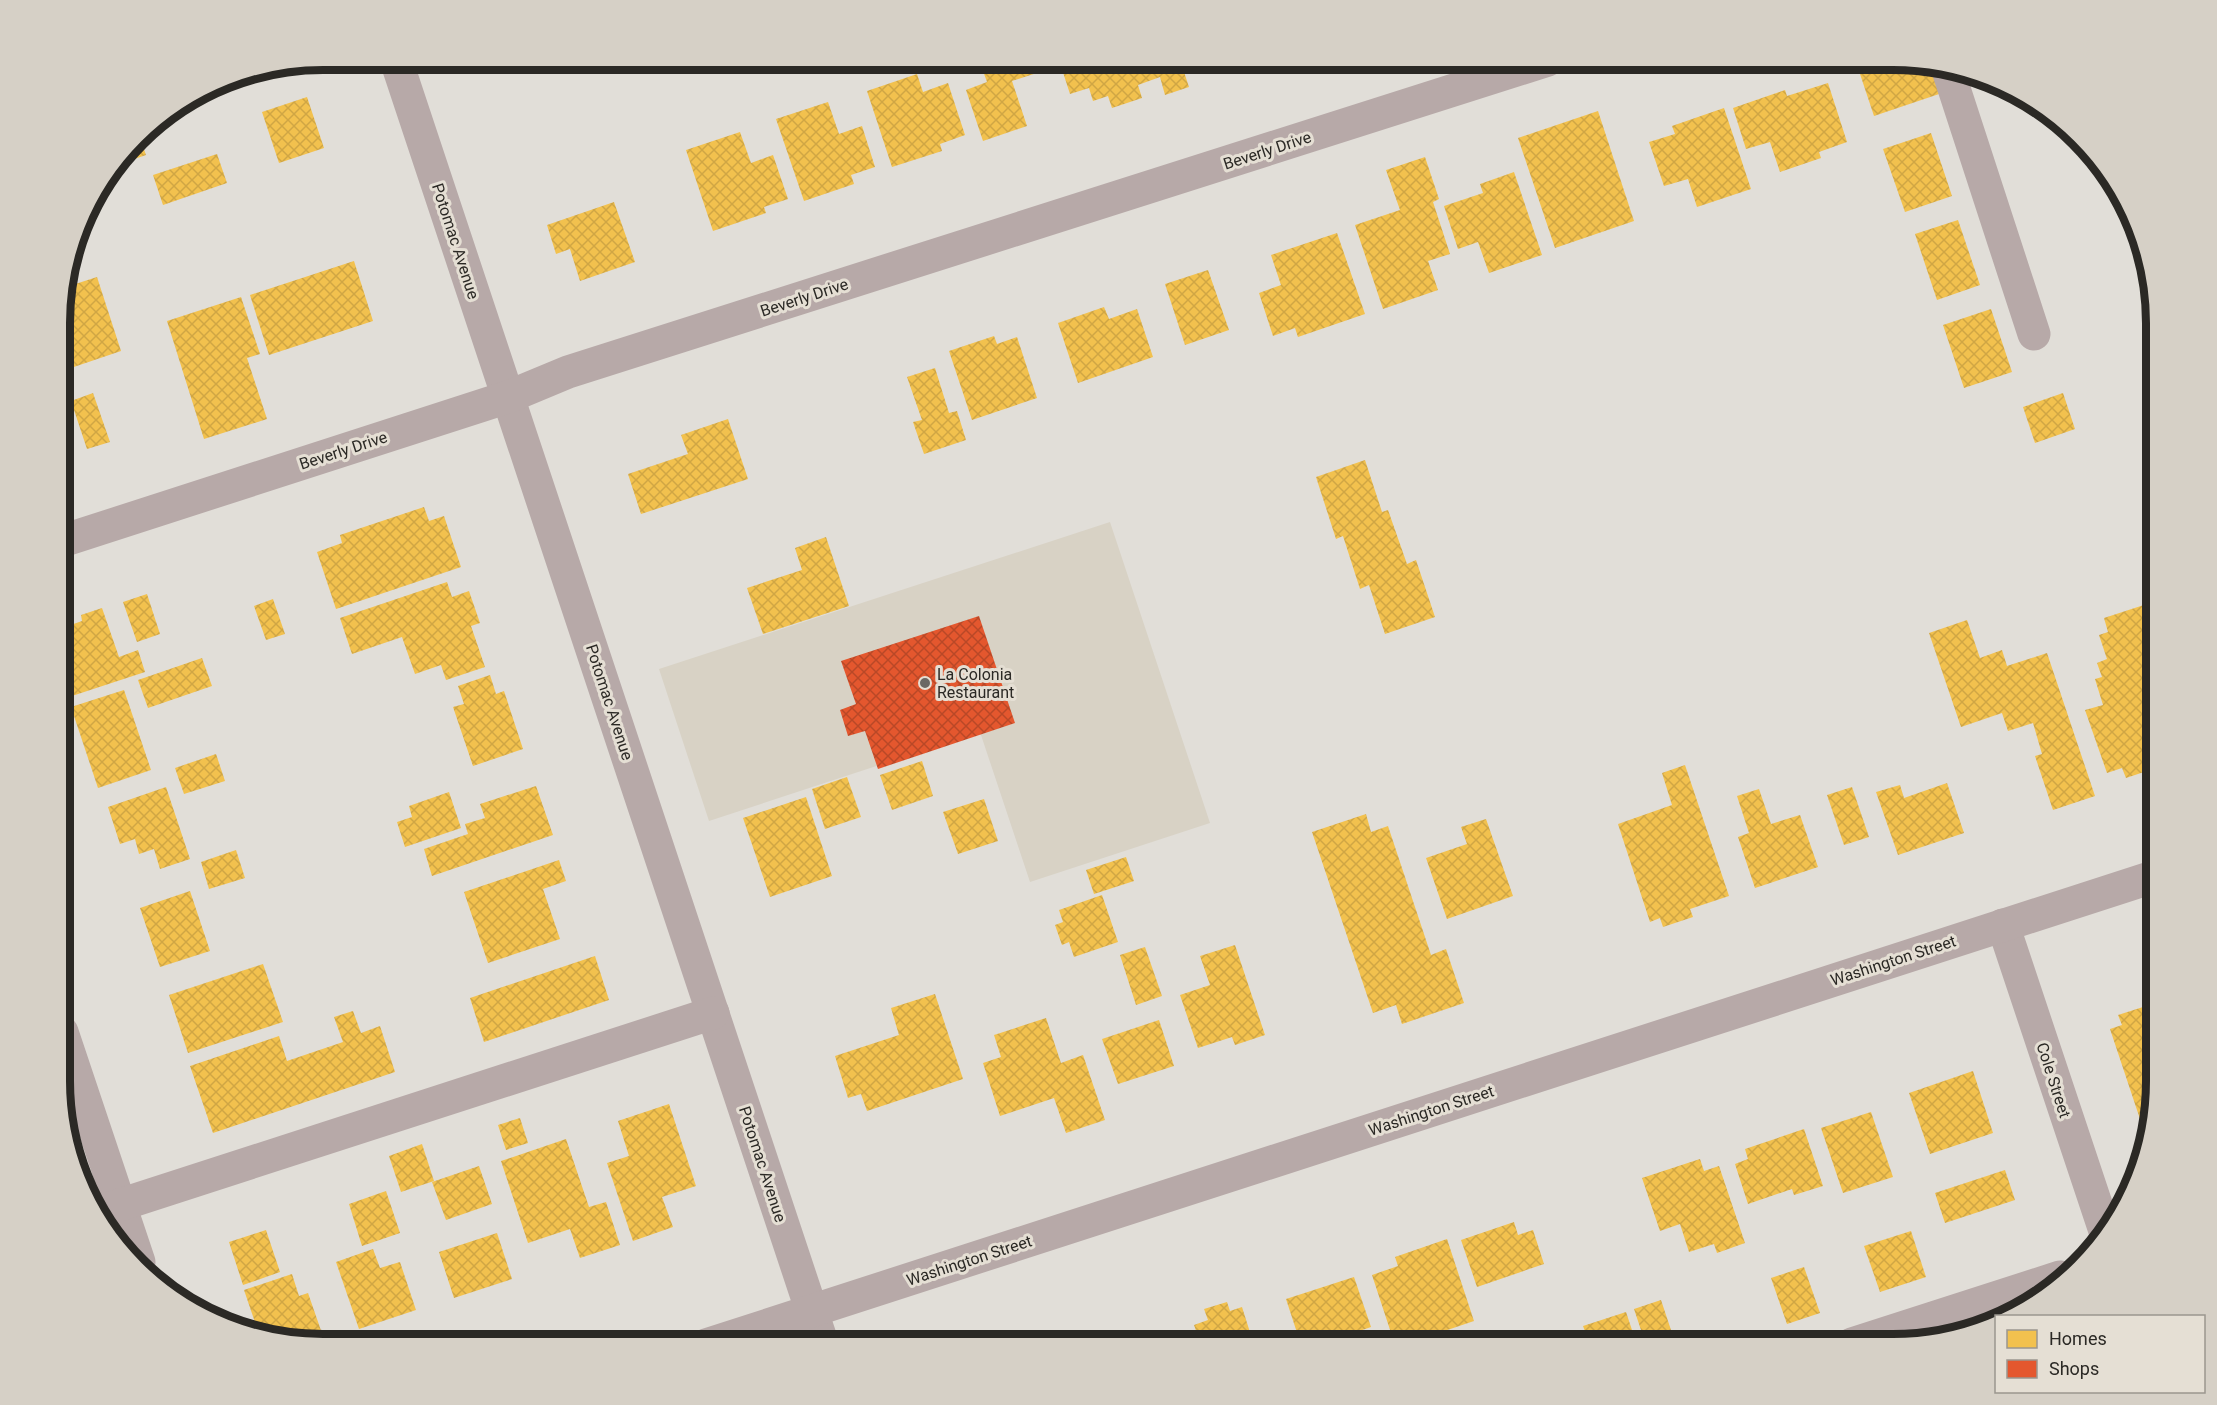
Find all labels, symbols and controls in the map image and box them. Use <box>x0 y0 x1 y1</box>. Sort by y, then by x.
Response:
street label: Beverly Drive <box>1221 127 1313 174</box>
street label: Potomac Avenue <box>428 181 483 301</box>
street label: Beverly Drive <box>758 274 850 321</box>
street label: Beverly Drive <box>297 427 389 474</box>
street label: Potomac Avenue <box>582 642 637 762</box>
place label: La Colonia Restaurant <box>937 665 1014 702</box>
marker: La Colonia Restaurant <box>918 676 932 690</box>
street label: Washington Street <box>1828 931 1958 990</box>
street label: Cole Street <box>2032 1040 2075 1120</box>
street label: Washington Street <box>1366 1081 1496 1140</box>
street label: Potomac Avenue <box>735 1104 790 1224</box>
street label: Washington Street <box>904 1231 1034 1290</box>
legend <box>1995 1315 2205 1393</box>
text: Homes <box>2049 1328 2107 1349</box>
text: Shops <box>2049 1358 2099 1379</box>

